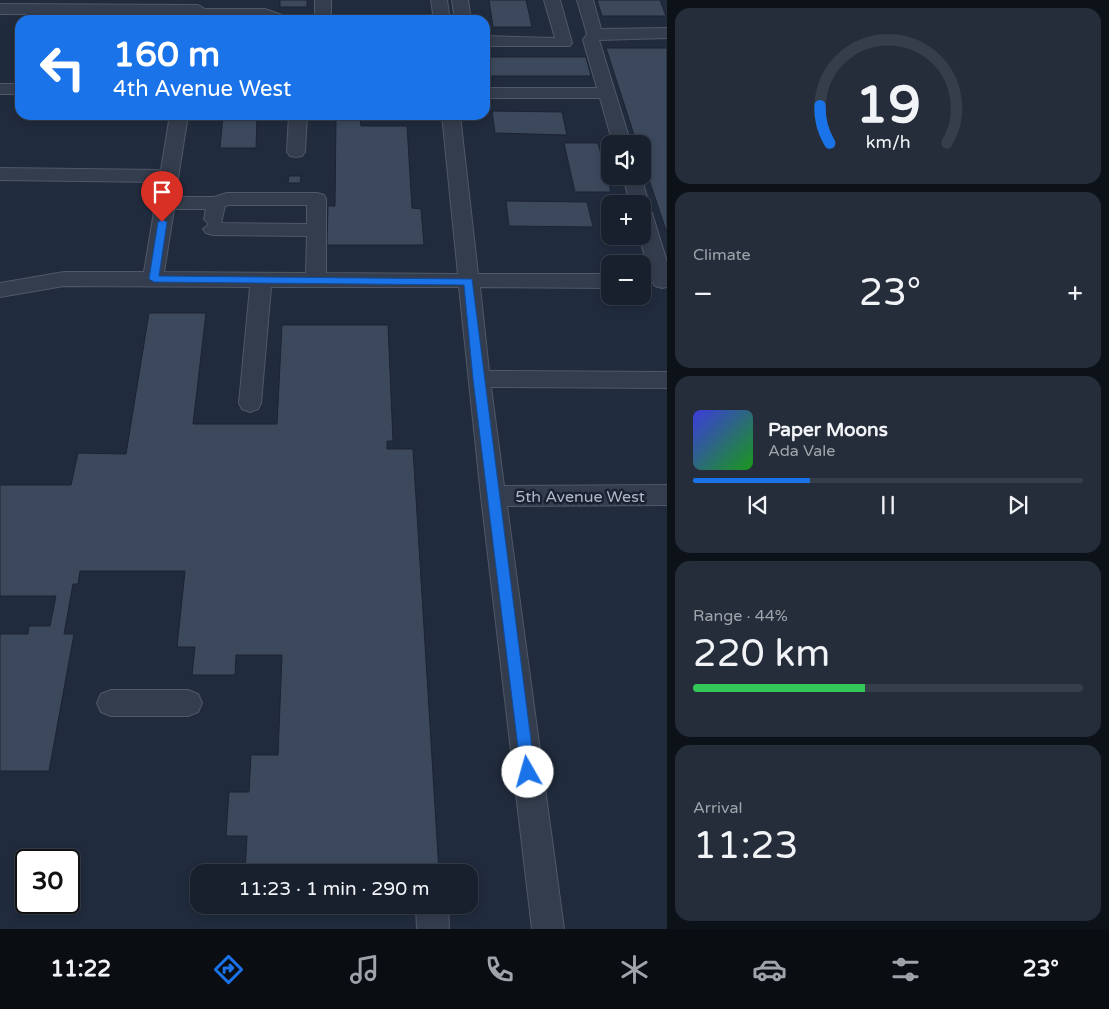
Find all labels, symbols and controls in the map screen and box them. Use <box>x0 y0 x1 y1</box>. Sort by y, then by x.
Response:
text: 160 m <box>113 34 220 76</box>
icon: left <box>30 35 95 100</box>
text: 19 <box>855 74 921 137</box>
text: 4th Avenue West <box>113 76 291 102</box>
text: km/h <box>866 132 910 153</box>
map controls <box>601 135 651 305</box>
button: sound <box>601 135 651 185</box>
pin <box>141 171 183 222</box>
icon: arrive <box>148 178 176 206</box>
button: + <box>601 195 651 245</box>
text: Climate <box>693 245 751 265</box>
button: − <box>601 255 651 305</box>
text: 23° <box>859 270 921 316</box>
text: − <box>693 277 713 311</box>
text: + <box>1067 277 1083 311</box>
text: Paper Moons <box>768 419 888 441</box>
text: Ada Vale <box>768 441 835 461</box>
street label: 5th Avenue West <box>515 487 645 507</box>
icon: previous <box>744 491 772 519</box>
icon: pause <box>874 491 902 519</box>
icon: next <box>1004 491 1032 519</box>
text: Range · 44% <box>693 606 788 626</box>
text: 220 km <box>693 631 830 677</box>
position arrow <box>501 745 553 797</box>
text: Arrival <box>693 798 742 818</box>
text: 11:23 <box>693 823 798 869</box>
speed limit sign: 30 <box>15 849 80 914</box>
text: 11:23 · 1 min · 290 m <box>238 878 430 900</box>
icon: directions <box>211 952 246 987</box>
icon: music <box>347 952 382 987</box>
icon: phone <box>482 952 517 987</box>
icon: climate <box>617 952 652 987</box>
icon: car <box>752 952 787 987</box>
icon: filters <box>888 952 923 987</box>
text: 11:22 <box>50 956 111 982</box>
text: 23° <box>1023 956 1059 982</box>

